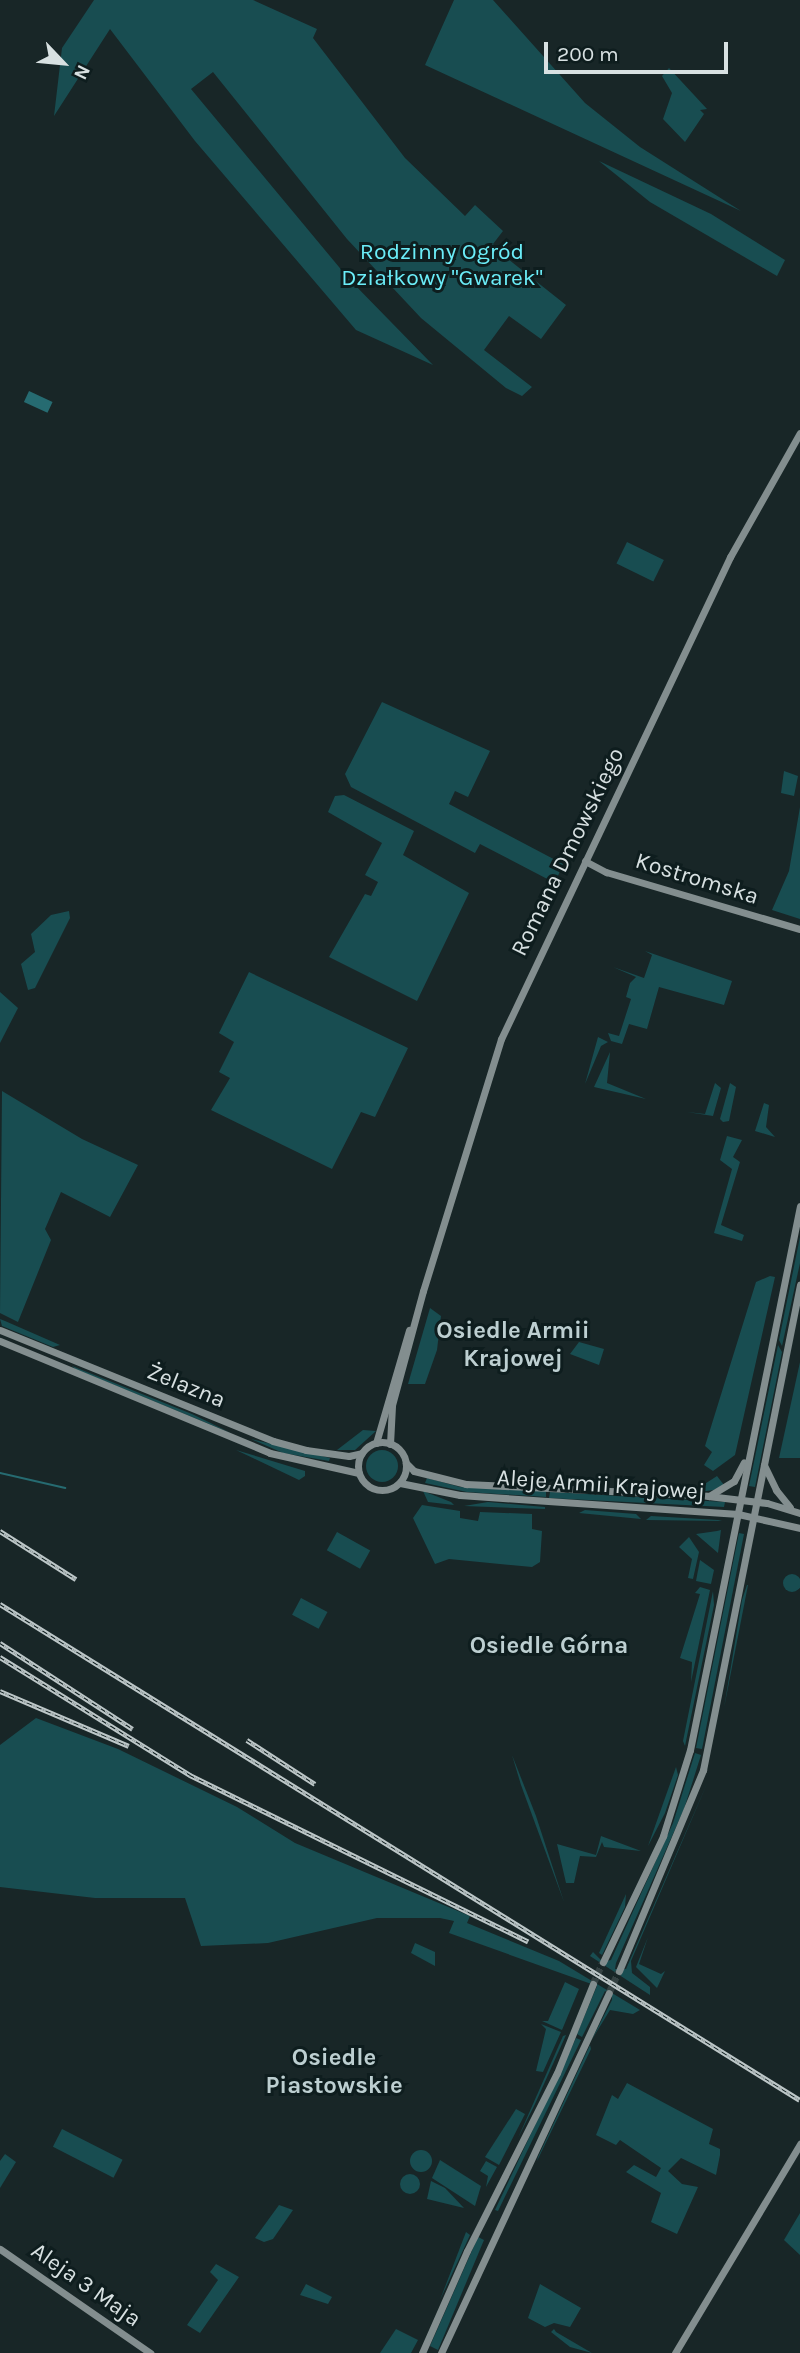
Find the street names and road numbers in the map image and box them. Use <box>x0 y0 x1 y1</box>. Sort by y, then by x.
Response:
street label: Romana Dmowskiego <box>506 743 630 961</box>
street label: Kostromska <box>632 847 762 911</box>
street label: Żelazna <box>143 1358 229 1414</box>
street label: Aleje Armii Krajowej <box>496 1464 706 1506</box>
street label: Aleja 3 Maja <box>26 2237 146 2333</box>

